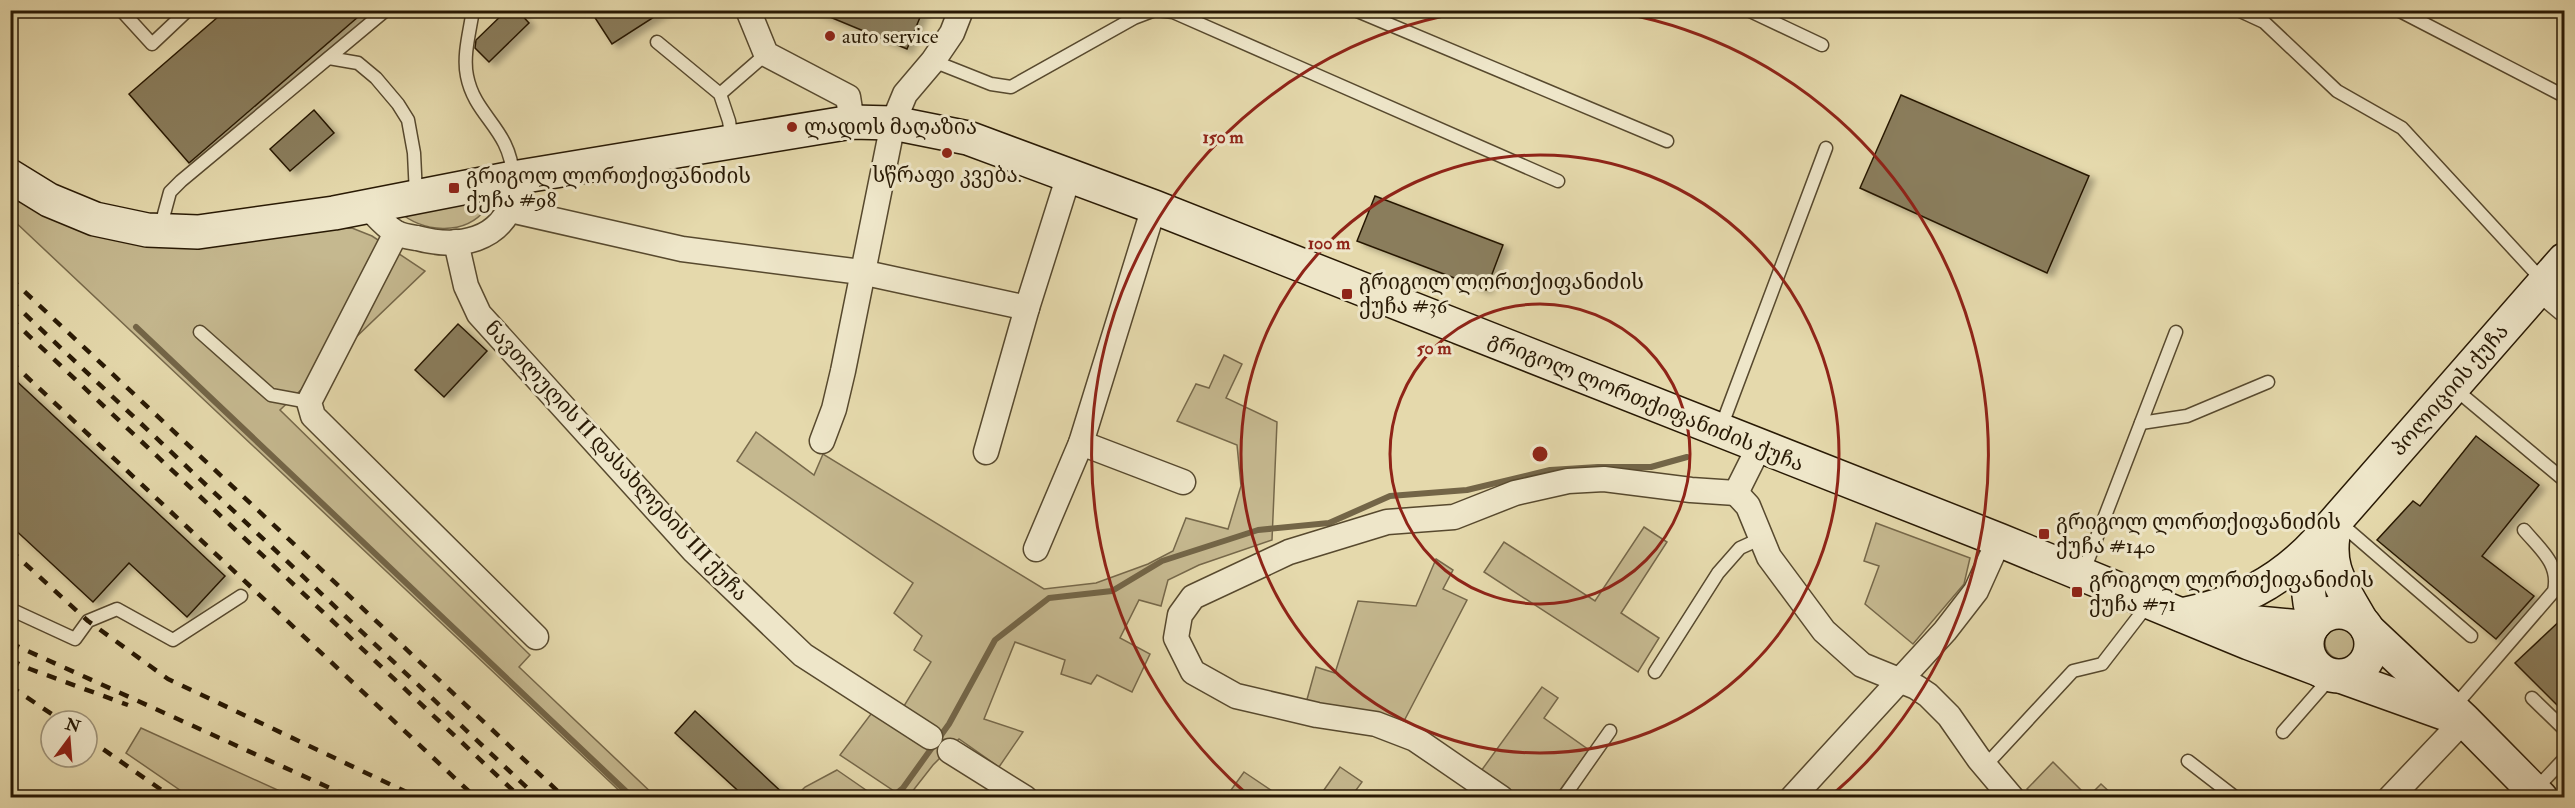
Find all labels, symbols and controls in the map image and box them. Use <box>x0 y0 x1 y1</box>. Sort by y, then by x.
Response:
place label: auto service <box>842 23 939 50</box>
marker: auto service <box>823 29 837 43</box>
place label: ლადოს მაღაზია <box>804 114 977 141</box>
marker: ლადოს მაღაზია <box>785 120 799 134</box>
text: 150 m <box>1202 126 1245 149</box>
marker: სწრაფი კვება. <box>940 146 954 160</box>
place label: სწრაფი კვება. <box>872 162 1022 189</box>
place label: გრიგოლ ლორთქიფანიძის ქუჩა #98 <box>466 163 751 214</box>
marker: გრიგოლ ლორთქიფანიძის ქუჩა #98 <box>447 181 461 195</box>
text: 100 m <box>1308 232 1351 255</box>
place label: გრიგოლ ლორთქიფანიძის ქუჩა #36 <box>1359 269 1644 320</box>
marker: გრიგოლ ლორთქიფანიძის ქუჩა #36 <box>1340 287 1354 301</box>
street label: ნავთლუღის II დასახლების III ქუჩა <box>479 315 753 607</box>
street label: პოლიციის ქუჩა <box>2385 318 2515 462</box>
street label: გრიგოლ ლორთქიფანიძის ქუჩა <box>1484 326 1808 478</box>
text: 50 m <box>1417 337 1452 360</box>
centre of rings <box>1530 444 1550 464</box>
place label: გრიგოლ ლორთქიფანიძის ქუჩა #140 <box>2056 509 2341 560</box>
marker: გრიგოლ ლორთქიფანიძის ქუჩა #140 <box>2037 527 2051 541</box>
place label: გრიგოლ ლორთქიფანიძის ქუჩა #71 <box>2089 567 2374 618</box>
marker: გრიგოლ ლორთქიფანიძის ქუჩა #71 <box>2070 585 2084 599</box>
north arrow <box>39 709 99 769</box>
text: N <box>62 714 83 737</box>

